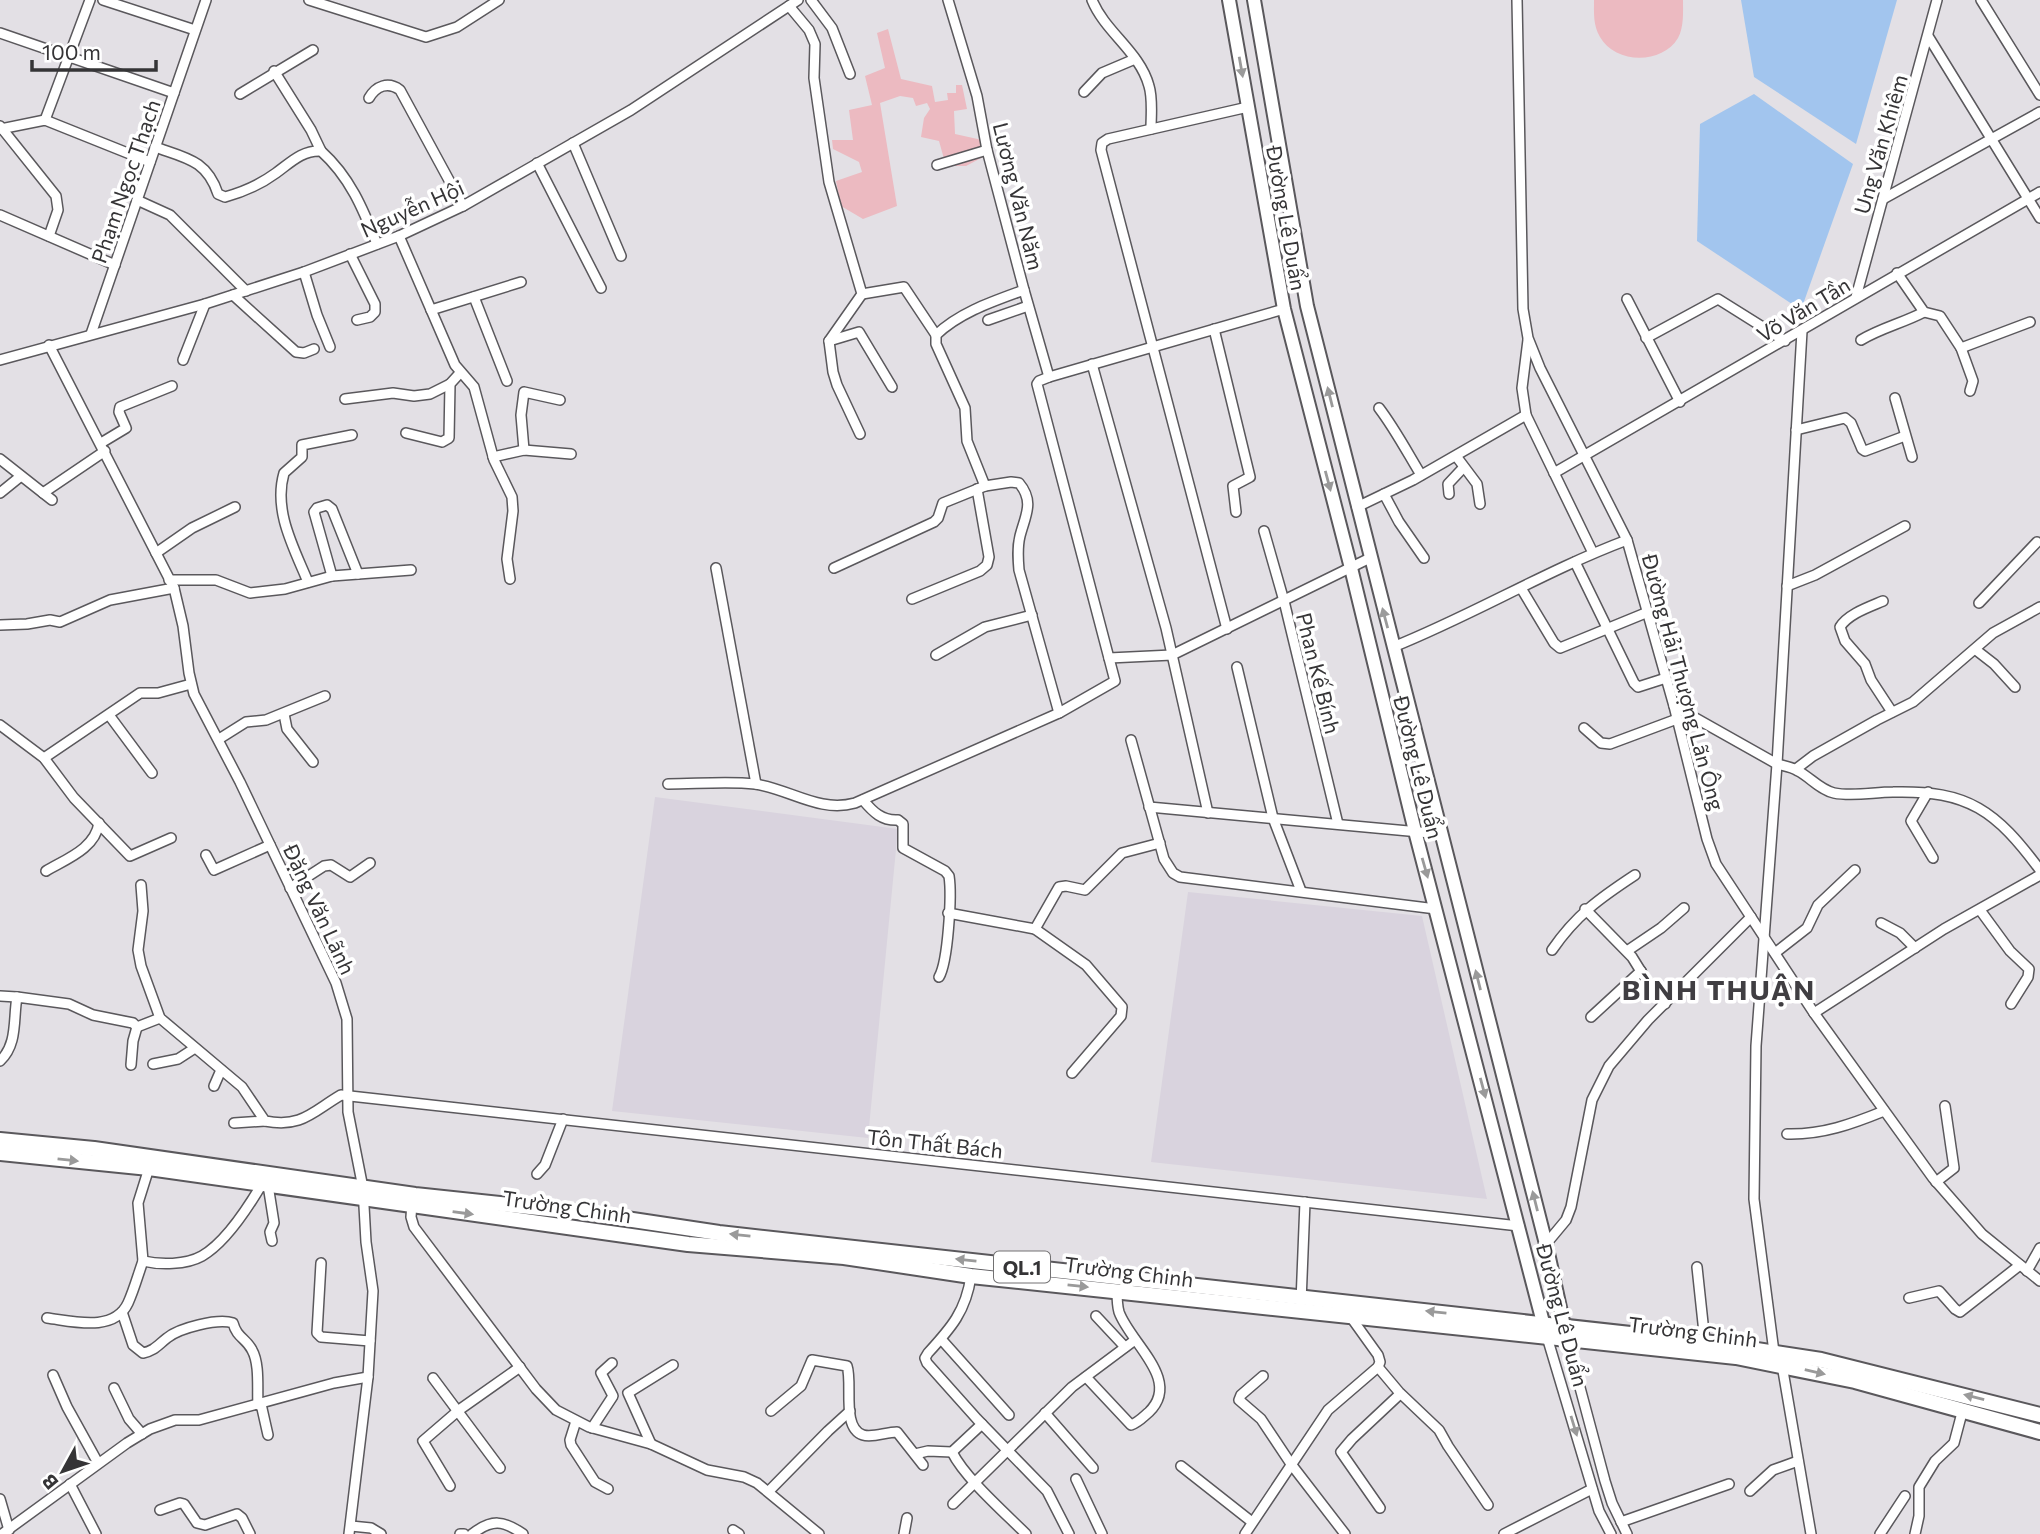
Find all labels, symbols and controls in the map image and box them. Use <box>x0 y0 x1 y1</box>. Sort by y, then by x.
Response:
scale bar <box>32 28 156 72</box>
text: 100 m <box>42 39 101 64</box>
one-way arrow <box>1236 56 1247 78</box>
street label: Ung Văn Khiêm <box>1848 71 1912 217</box>
street label: Phạm Ngọc Thạch <box>85 96 165 266</box>
street label: Lương Văn Năm <box>989 120 1049 272</box>
street label: Đường Lê Duẩn <box>1262 143 1312 292</box>
street label: Nguyễn Hội <box>356 173 467 242</box>
street label: Võ Văn Tần <box>1752 271 1854 347</box>
one-way arrow <box>1324 386 1335 408</box>
one-way arrow <box>1323 470 1334 492</box>
street label: Đường Hải Thượng Lãn Ông <box>1637 550 1730 813</box>
one-way arrow <box>1379 607 1390 629</box>
street label: Phan Kế Bính <box>1292 610 1346 736</box>
street label: Đường Lê Duẩn <box>1389 692 1449 841</box>
street label: Đặng Văn Lãnh <box>278 839 361 978</box>
one-way arrow <box>1420 858 1431 880</box>
one-way arrow <box>1472 969 1483 991</box>
district label: BÌNH THUẬN <box>1622 972 1816 1007</box>
one-way arrow <box>1478 1077 1489 1099</box>
street label: Tôn Thất Bách <box>866 1123 1004 1163</box>
one-way arrow <box>57 1155 79 1166</box>
street label: Trường Chinh <box>501 1185 633 1227</box>
one-way arrow <box>1529 1190 1540 1212</box>
one-way arrow <box>452 1207 474 1218</box>
one-way arrow <box>729 1230 751 1241</box>
street label: Đường Lê Duẩn <box>1532 1240 1594 1389</box>
street label: Trường Chinh <box>1063 1251 1195 1291</box>
road number: QL.1 <box>994 1252 1050 1282</box>
one-way arrow <box>955 1255 977 1266</box>
one-way arrow <box>1067 1281 1089 1292</box>
one-way arrow <box>1424 1307 1446 1318</box>
street label: Trường Chinh <box>1627 1311 1759 1351</box>
one-way arrow <box>1804 1367 1826 1378</box>
one-way arrow <box>1963 1391 1985 1402</box>
one-way arrow <box>1569 1415 1579 1436</box>
north arrow <box>28 1436 98 1506</box>
text: B <box>37 1470 62 1494</box>

